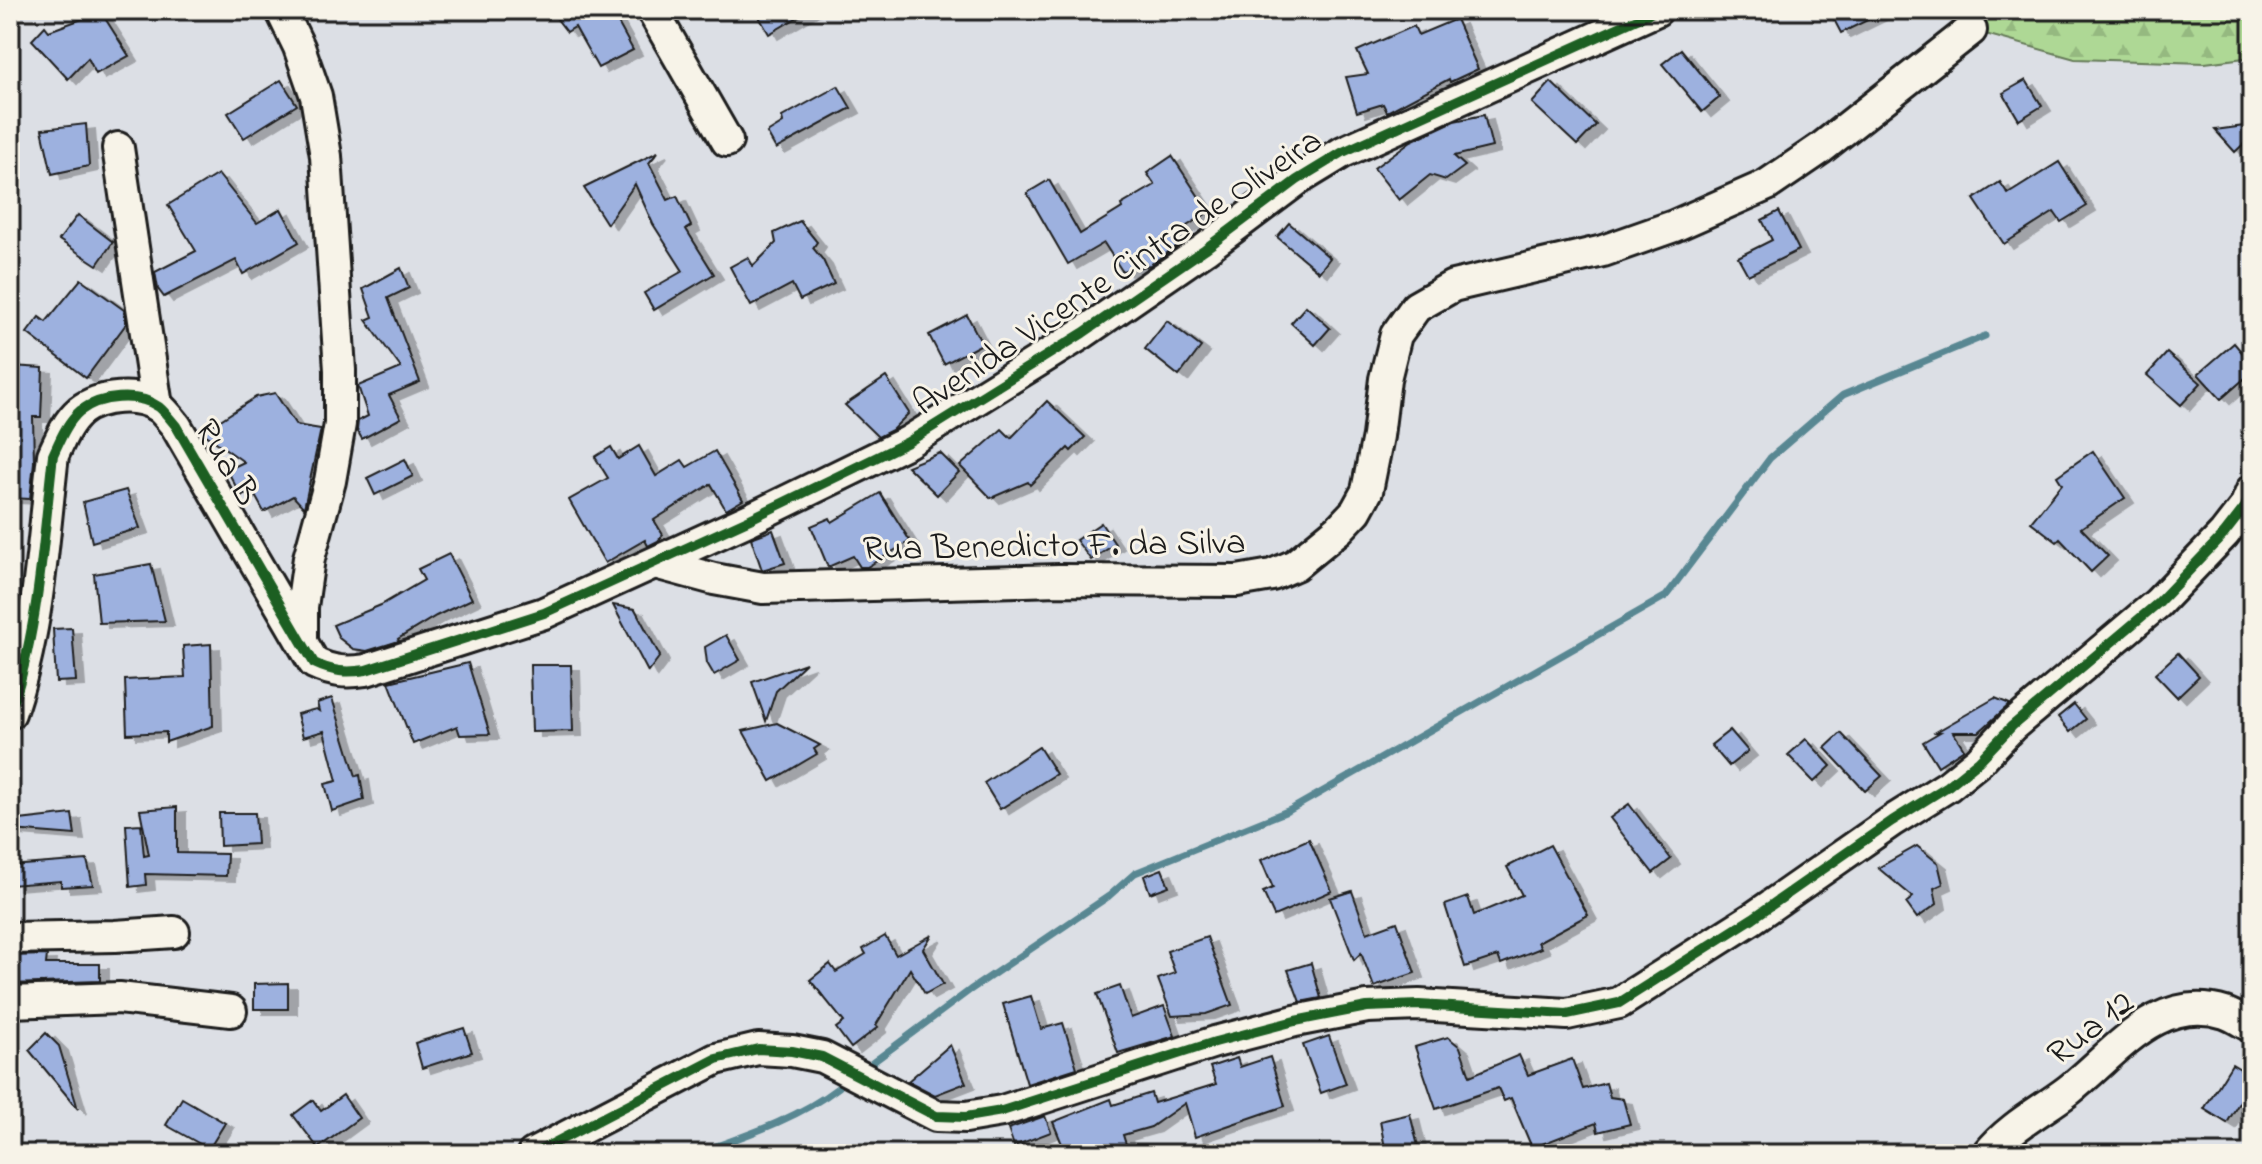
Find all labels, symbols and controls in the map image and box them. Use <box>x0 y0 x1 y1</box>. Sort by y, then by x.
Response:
street label: Avenida Vicente Cintra de Oliveira <box>903 116 1334 431</box>
street label: Rua B <box>178 410 272 517</box>
street label: Rua Benedicto F. da Silva <box>862 518 1246 577</box>
street label: Rua 12 <box>2037 978 2147 1081</box>

